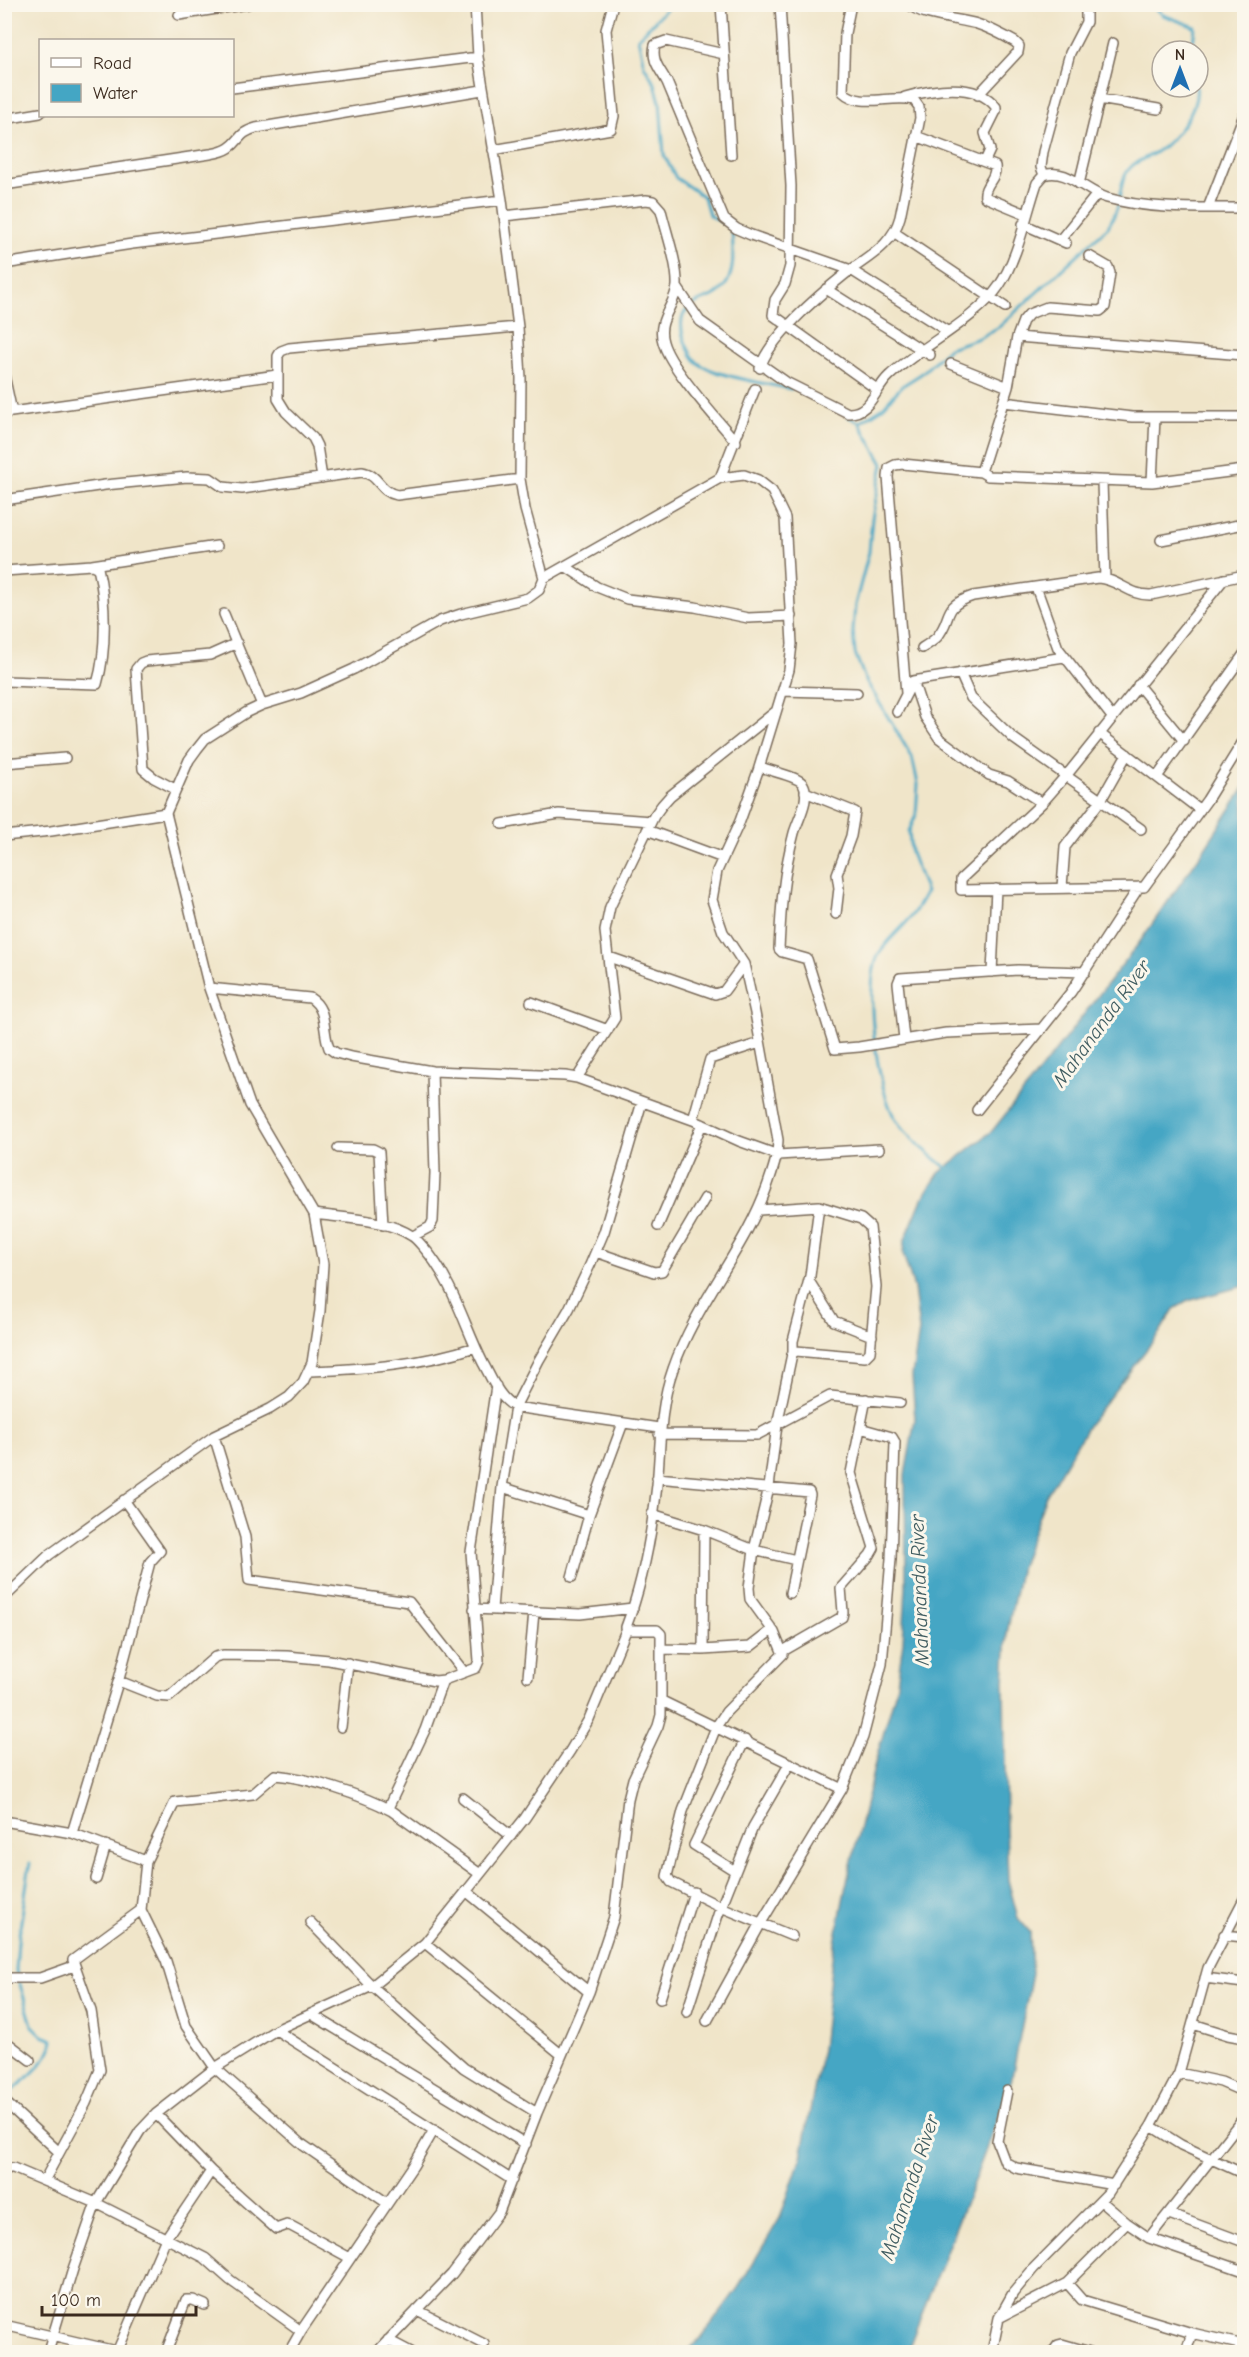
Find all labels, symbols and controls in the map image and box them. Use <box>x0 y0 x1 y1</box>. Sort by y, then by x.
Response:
legend <box>39 39 234 117</box>
north arrow <box>1150 39 1210 99</box>
text: N <box>1175 46 1185 64</box>
text: Road <box>93 53 132 74</box>
text: Water <box>93 83 138 104</box>
water label: Mahananda River <box>1047 955 1156 1092</box>
water label: Mahananda River <box>905 1513 934 1667</box>
water label: Mahananda River <box>875 2111 944 2263</box>
scale bar <box>42 2279 196 2317</box>
text: 100 m <box>51 2290 101 2311</box>

